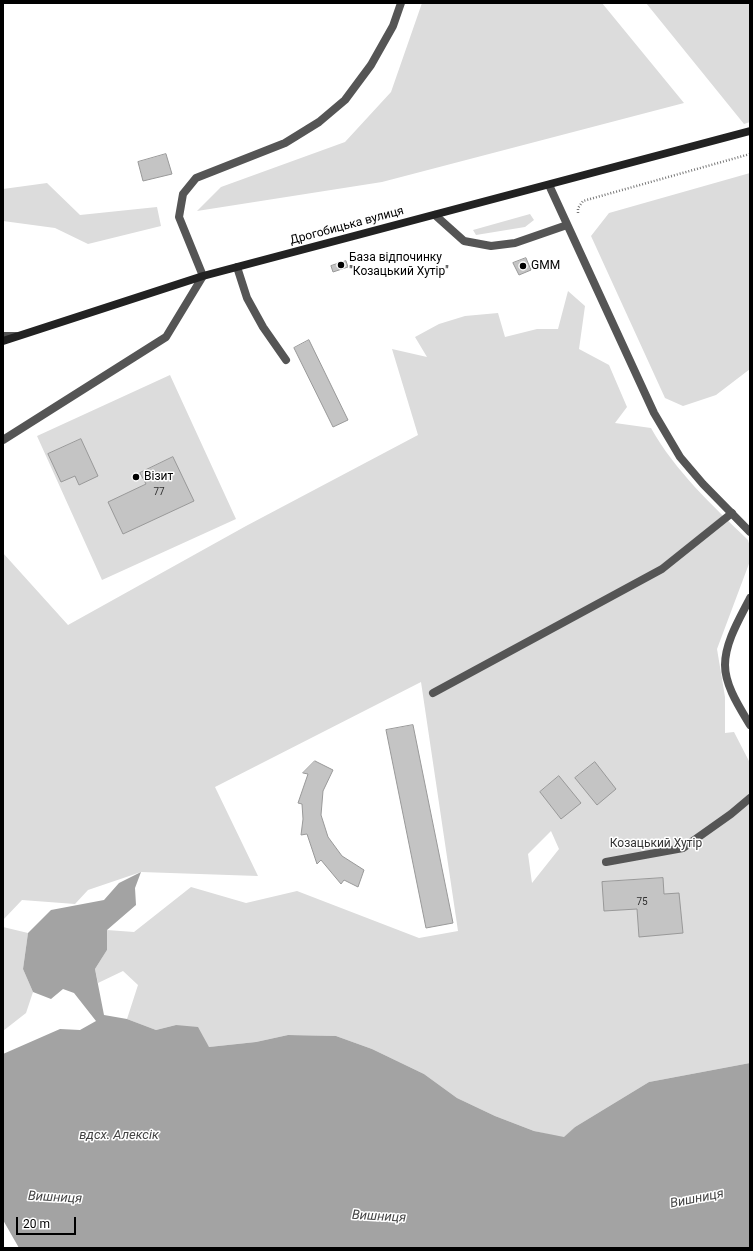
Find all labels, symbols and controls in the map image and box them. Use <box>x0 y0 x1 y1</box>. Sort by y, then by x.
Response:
street label: Дрогобицька вулиця <box>288 204 406 248</box>
place label: База відпочинку "Козацький Хутір" <box>349 251 449 279</box>
place label: GMM <box>531 259 560 273</box>
marker: База відпочинку "Козацький Хутір" <box>336 260 346 270</box>
marker: GMM <box>518 261 528 271</box>
place label: Візит <box>144 470 173 484</box>
marker: Візит <box>131 472 141 482</box>
house number: 77 <box>153 486 165 498</box>
park label: Козацький Хутір <box>610 837 702 851</box>
house number: 75 <box>636 896 648 908</box>
water label: вдсх. Алексік <box>79 1128 159 1144</box>
water label: Вишниця <box>669 1186 725 1212</box>
water label: Вишниця <box>27 1189 83 1207</box>
water label: Вишниця <box>351 1208 407 1226</box>
scale bar <box>18 1209 78 1235</box>
text: 20 m <box>23 1217 50 1231</box>

